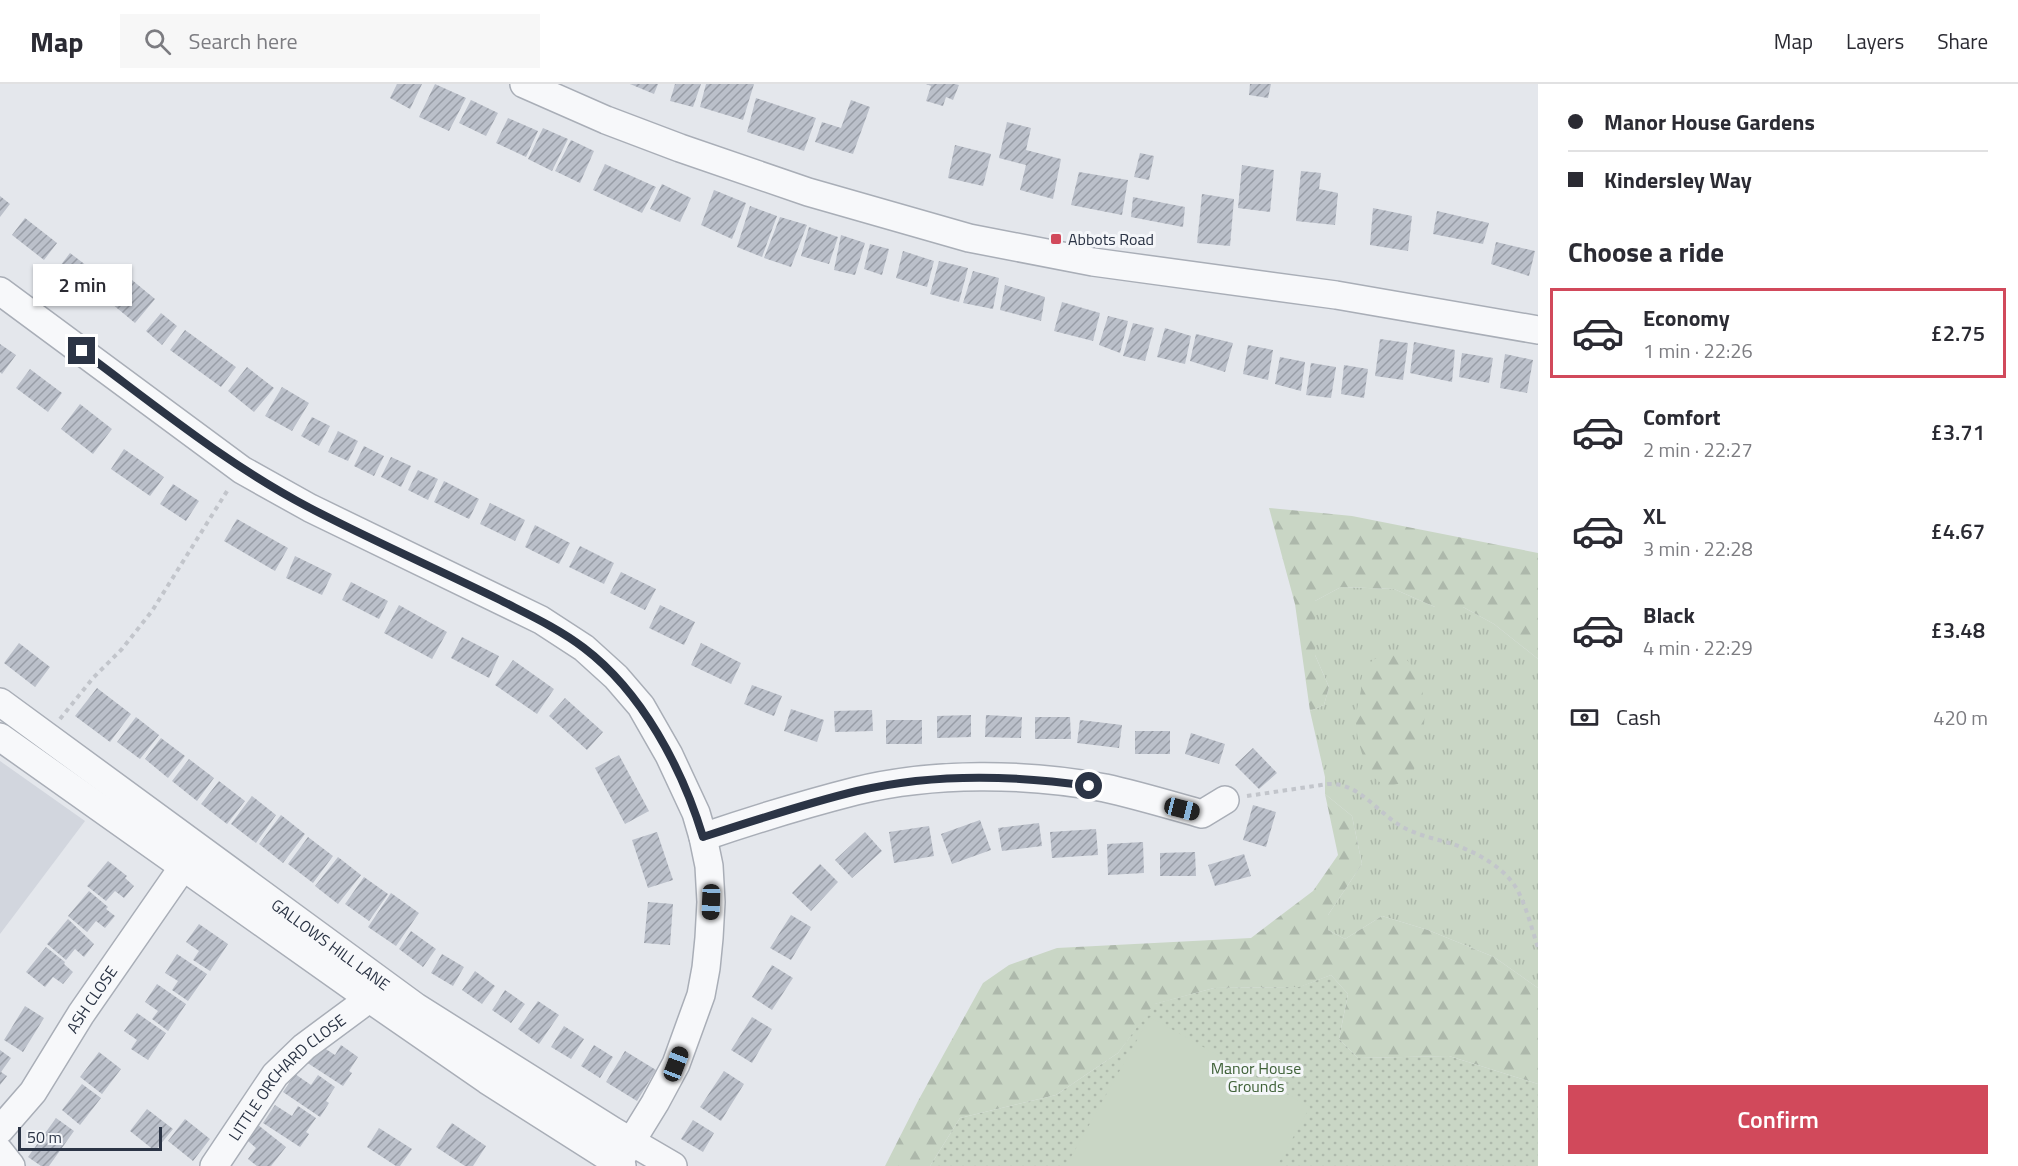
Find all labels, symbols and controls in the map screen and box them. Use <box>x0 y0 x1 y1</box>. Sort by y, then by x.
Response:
search box <box>120 14 540 68</box>
text: Map <box>30 20 84 63</box>
text: Search here <box>189 24 298 58</box>
icon: search <box>141 25 174 58</box>
text: Map <box>1774 25 1813 57</box>
text: Layers <box>1846 25 1904 57</box>
text: Share <box>1937 25 1988 57</box>
text: Manor House Gardens <box>1604 105 1815 139</box>
text: Kindersley Way <box>1604 163 1752 197</box>
place label: Abbots Road <box>1068 227 1154 251</box>
text: Choose a ride <box>1568 231 1724 272</box>
marker: Abbots Road <box>1049 232 1063 246</box>
callout: 2 min <box>32 264 132 306</box>
text: 2 min <box>58 269 107 300</box>
text: Economy <box>1643 301 1730 335</box>
icon: car <box>1571 306 1625 360</box>
text: £2.75 <box>1930 316 1985 350</box>
text: 1 min · 22:26 <box>1643 335 1753 366</box>
route end <box>68 337 95 364</box>
text: Comfort <box>1643 400 1721 434</box>
icon: car <box>1571 405 1625 459</box>
text: £3.71 <box>1930 415 1985 449</box>
text: 2 min · 22:27 <box>1643 434 1753 465</box>
text: XL <box>1643 499 1666 533</box>
icon: car <box>1571 504 1625 558</box>
text: £4.67 <box>1930 514 1985 548</box>
text: 3 min · 22:28 <box>1643 533 1753 564</box>
text: Black <box>1643 598 1695 632</box>
icon: car <box>1571 603 1625 657</box>
text: £3.48 <box>1930 613 1985 647</box>
text: 4 min · 22:29 <box>1643 632 1753 663</box>
text: Cash <box>1616 700 1661 734</box>
icon: cash <box>1568 701 1601 734</box>
text: 420 m <box>1933 702 1988 733</box>
route start <box>1075 772 1102 799</box>
car <box>1162 796 1202 822</box>
car <box>701 884 721 920</box>
street label: GALLOWS HILL LANE <box>266 893 395 996</box>
street label: ASH CLOSE <box>60 961 123 1038</box>
street label: LITTLE ORCHARD CLOSE <box>222 1008 351 1145</box>
car <box>661 1044 691 1084</box>
park label: Manor House Grounds <box>1211 1056 1301 1098</box>
button: Confirm <box>1568 1085 1988 1154</box>
scale bar <box>18 1124 162 1152</box>
text: 50 m <box>27 1125 62 1149</box>

